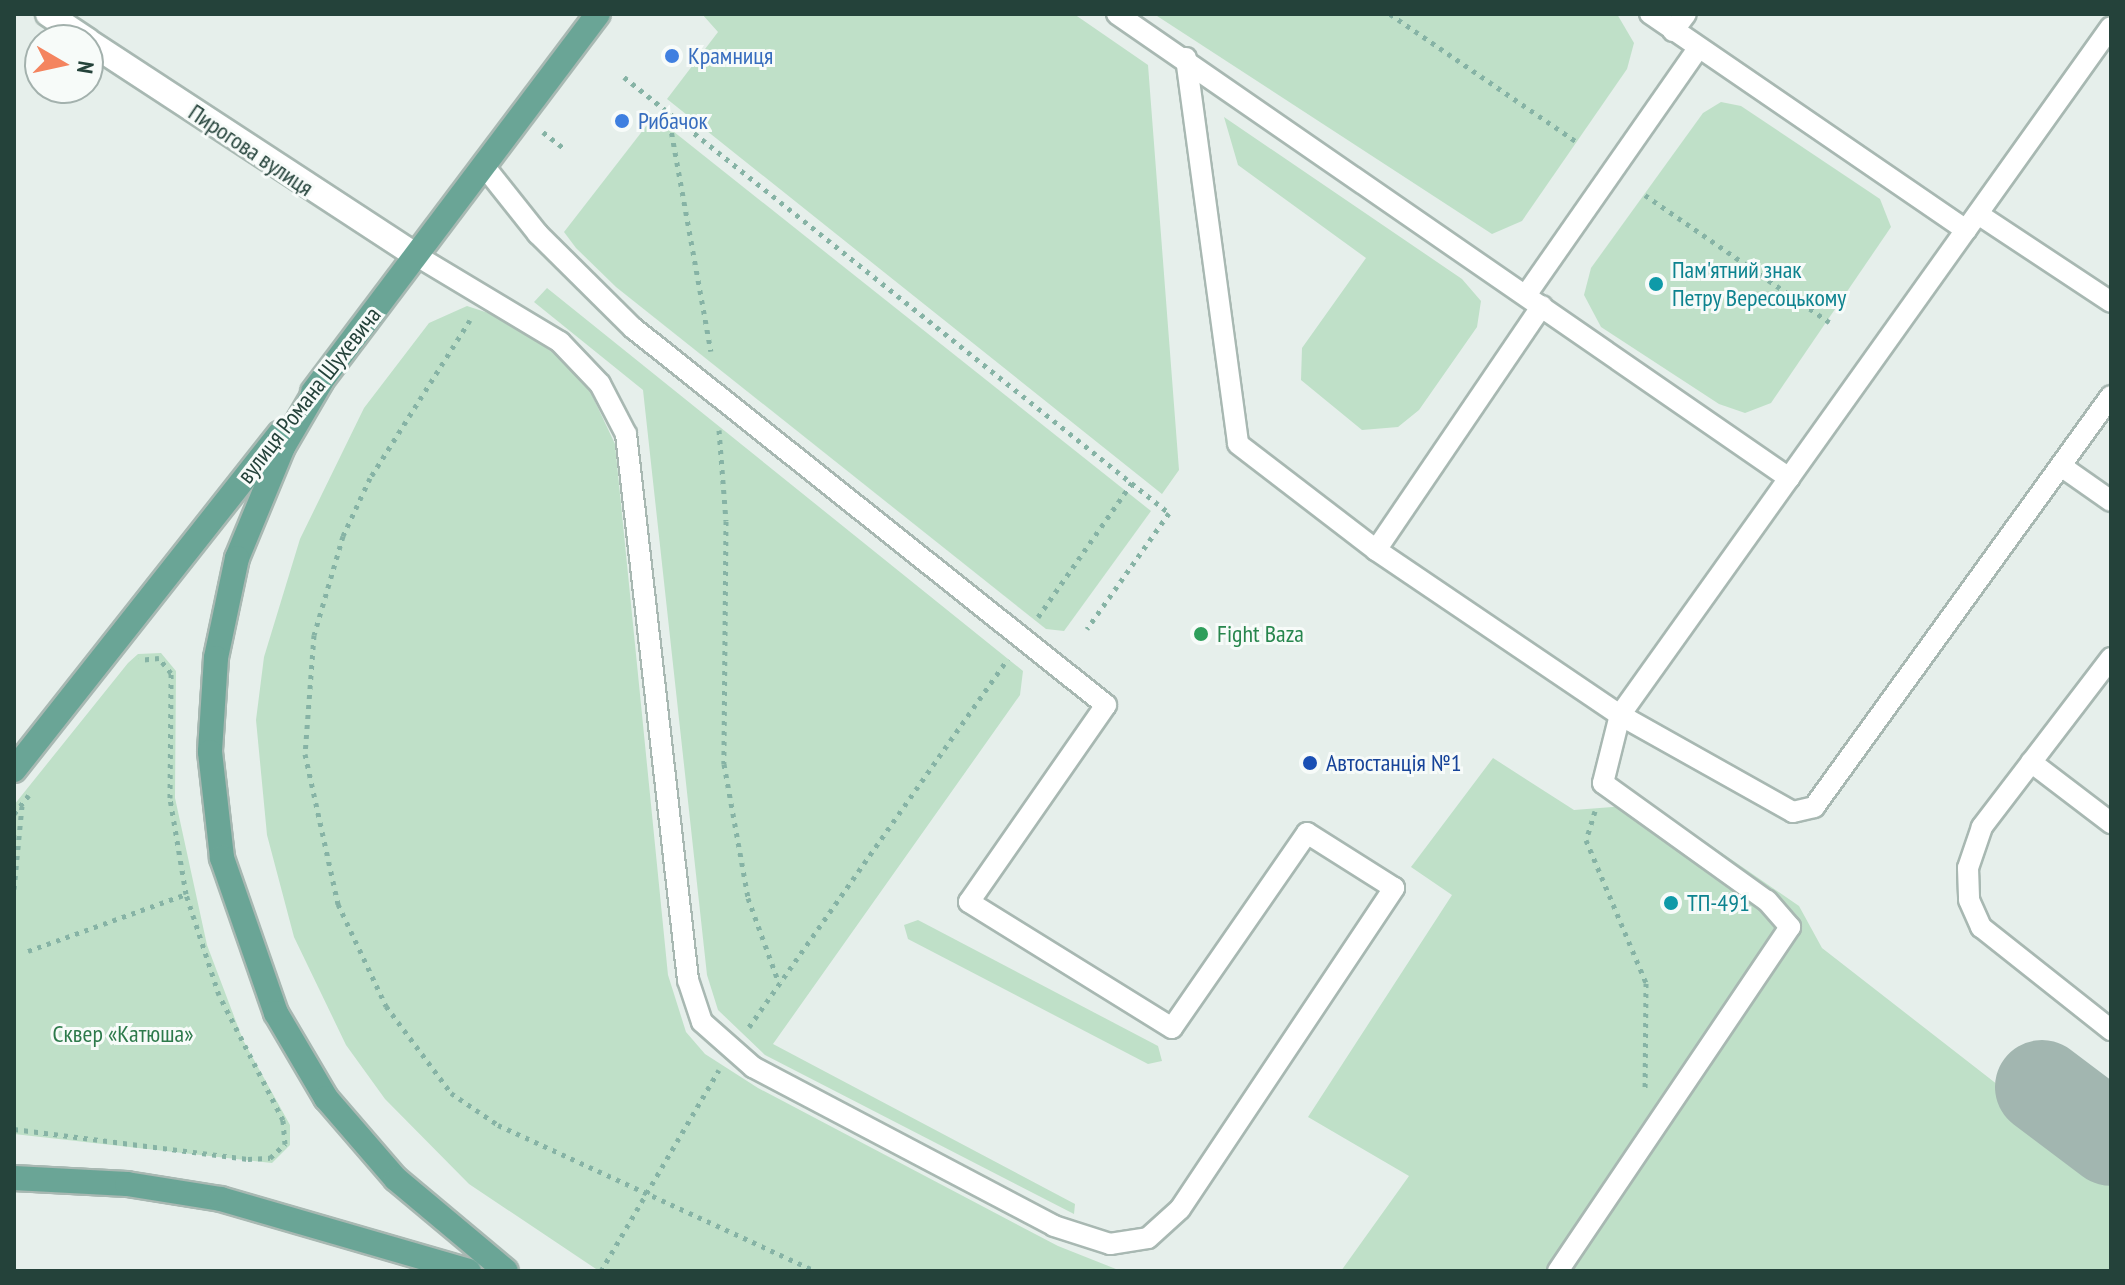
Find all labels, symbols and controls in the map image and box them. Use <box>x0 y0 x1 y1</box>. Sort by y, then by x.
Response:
north arrow <box>24 24 104 104</box>
place label: Крамниця <box>688 42 773 70</box>
marker: Крамниця <box>663 47 681 65</box>
text: N <box>71 59 100 75</box>
street label: Пирогова вулиця <box>183 98 319 202</box>
place label: Рибачок <box>638 107 708 135</box>
marker: Рибачок <box>613 112 631 130</box>
place label: Пам'ятний знак Петру Вересоцькому <box>1672 256 1847 312</box>
marker: Пам'ятний знак Петру Вересоцькому <box>1647 275 1665 293</box>
street label: вулиця Романа Шухевича <box>231 301 387 489</box>
place label: Fight Baza <box>1217 620 1304 648</box>
marker: Fight Baza <box>1192 625 1210 643</box>
place label: Автостанція №1 <box>1326 749 1462 777</box>
marker: Автостанція №1 <box>1301 754 1319 772</box>
place label: ТП-491 <box>1687 889 1750 917</box>
marker: ТП-491 <box>1662 894 1680 912</box>
park label: Сквер «Катюша» <box>53 1020 193 1048</box>

